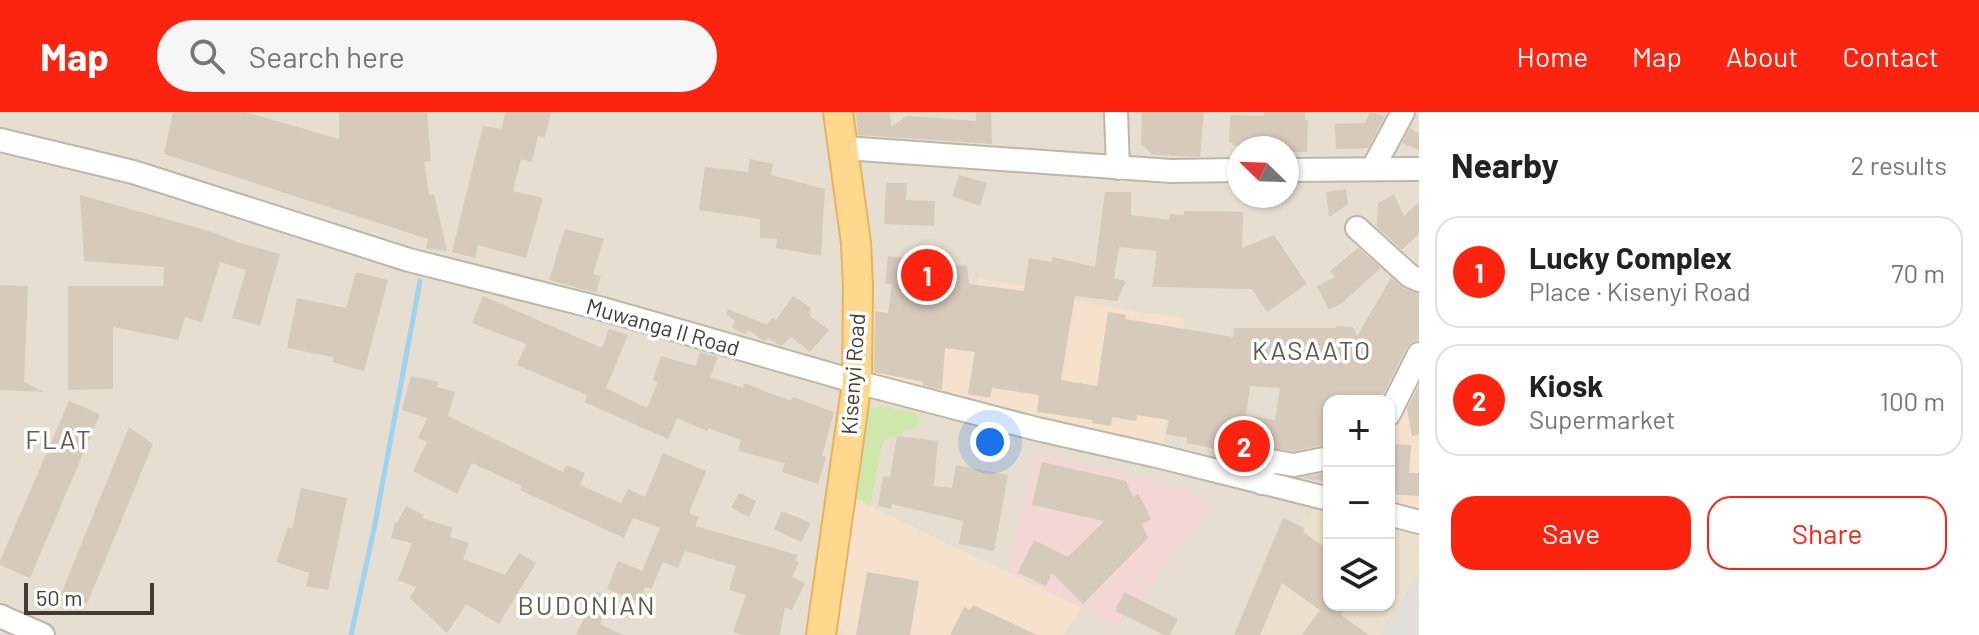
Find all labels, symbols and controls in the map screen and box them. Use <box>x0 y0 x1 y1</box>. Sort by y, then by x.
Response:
search box <box>157 20 717 92</box>
text: Map <box>40 33 109 79</box>
icon: search <box>185 34 229 78</box>
text: Search here <box>249 38 405 74</box>
text: Home <box>1517 39 1588 73</box>
text: Map <box>1632 39 1682 73</box>
text: About <box>1726 39 1798 73</box>
text: Contact <box>1842 39 1939 73</box>
north arrow <box>1227 136 1299 208</box>
text: Nearby <box>1451 144 1559 185</box>
text: 2 results <box>1851 149 1947 180</box>
text: Lucky Complex <box>1529 239 1732 275</box>
pin: 1 <box>901 245 953 305</box>
text: 1 <box>1474 257 1484 288</box>
text: 70 m <box>1891 257 1945 288</box>
text: Place · Kisenyi Road <box>1529 275 1751 306</box>
street label: Muwanga II Road <box>584 292 743 360</box>
street label: Kisenyi Road <box>835 312 869 436</box>
district label: KASAATO <box>1252 334 1372 365</box>
text: Kiosk <box>1529 367 1603 403</box>
text: 2 <box>1472 385 1486 416</box>
text: 100 m <box>1880 385 1945 416</box>
map controls <box>1323 395 1395 611</box>
button: + <box>1323 395 1395 467</box>
text: Supermarket <box>1529 403 1676 434</box>
pin: 2 <box>1218 416 1270 476</box>
your location <box>970 422 1010 462</box>
district label: FLAT <box>25 423 93 454</box>
button: − <box>1323 467 1395 539</box>
button: Save <box>1451 496 1691 570</box>
button: Share <box>1707 496 1947 570</box>
button: layers <box>1323 539 1395 611</box>
scale bar <box>24 579 154 615</box>
text: 50 m <box>36 584 82 610</box>
district label: BUDONIAN <box>517 589 657 620</box>

